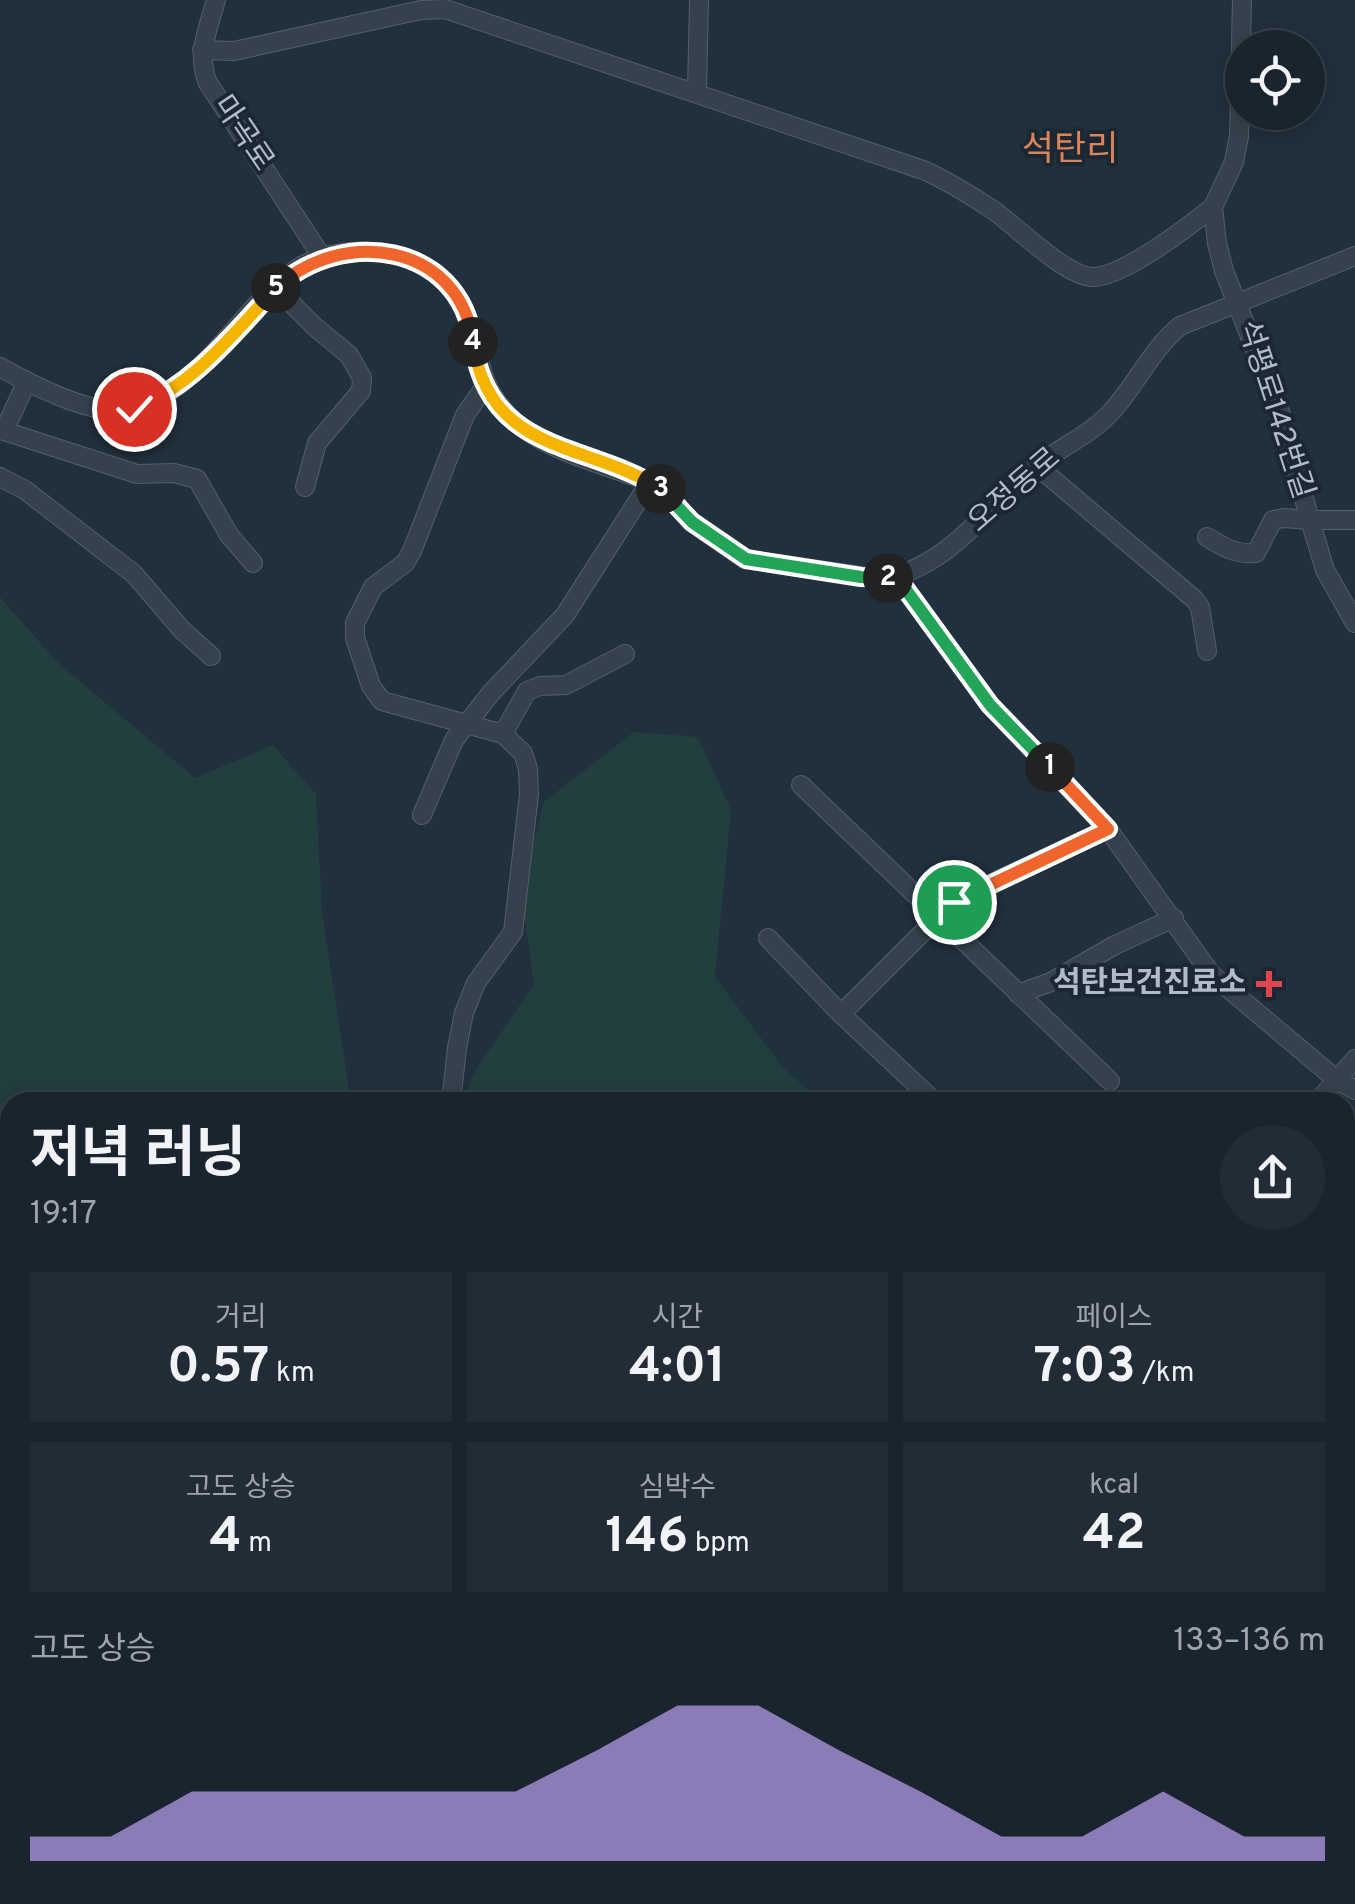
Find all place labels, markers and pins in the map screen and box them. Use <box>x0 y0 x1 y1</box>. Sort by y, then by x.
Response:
pin: 5 <box>251 263 301 313</box>
pin: 4 <box>448 317 498 367</box>
pin <box>92 367 177 452</box>
pin: 3 <box>636 464 686 514</box>
pin: 2 <box>863 553 913 603</box>
pin: 1 <box>1025 742 1075 792</box>
pin <box>912 860 997 945</box>
place label: 석탄보건진료소 <box>1053 966 1246 1003</box>
marker: 석탄보건진료소 <box>1256 971 1282 997</box>

